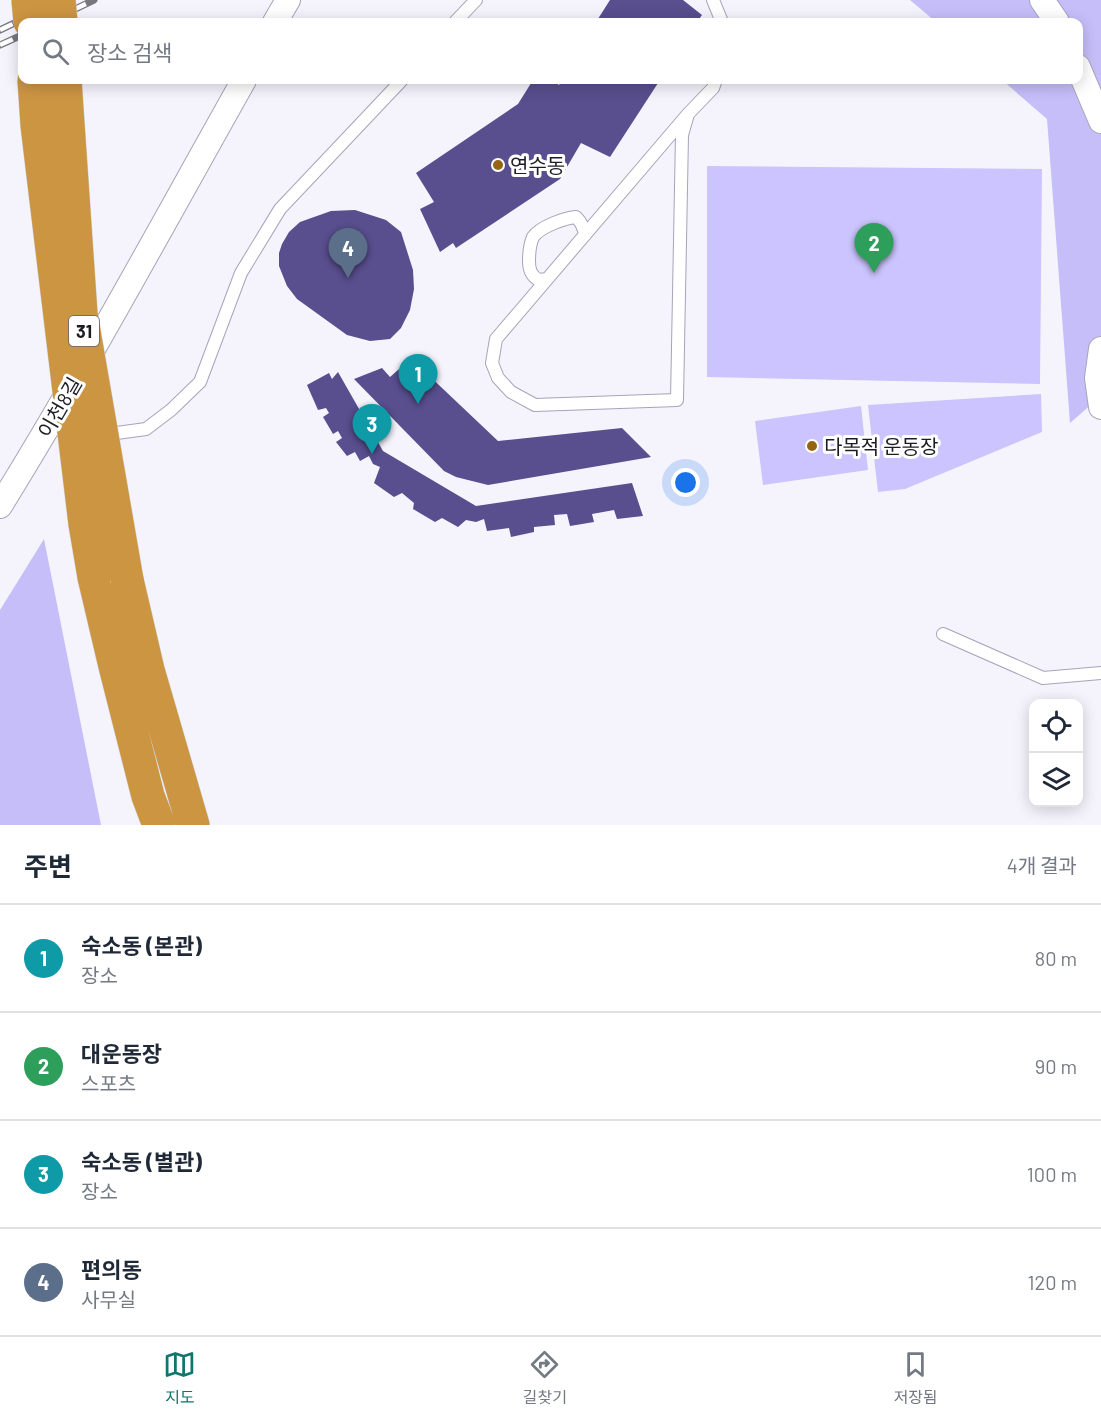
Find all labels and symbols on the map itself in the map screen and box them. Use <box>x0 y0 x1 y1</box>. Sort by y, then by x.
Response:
place label: 연수동 <box>510 153 565 177</box>
marker: 연수동 <box>491 158 505 172</box>
pin: 2 <box>854 224 894 273</box>
pin: 4 <box>328 228 368 278</box>
road number: 31 <box>69 316 99 346</box>
pin: 1 <box>398 354 438 404</box>
street label: 이천8길 <box>32 373 86 441</box>
pin: 3 <box>352 404 392 454</box>
place label: 다목적 운동장 <box>824 434 938 458</box>
marker: 다목적 운동장 <box>805 439 819 453</box>
your location <box>671 468 700 497</box>

